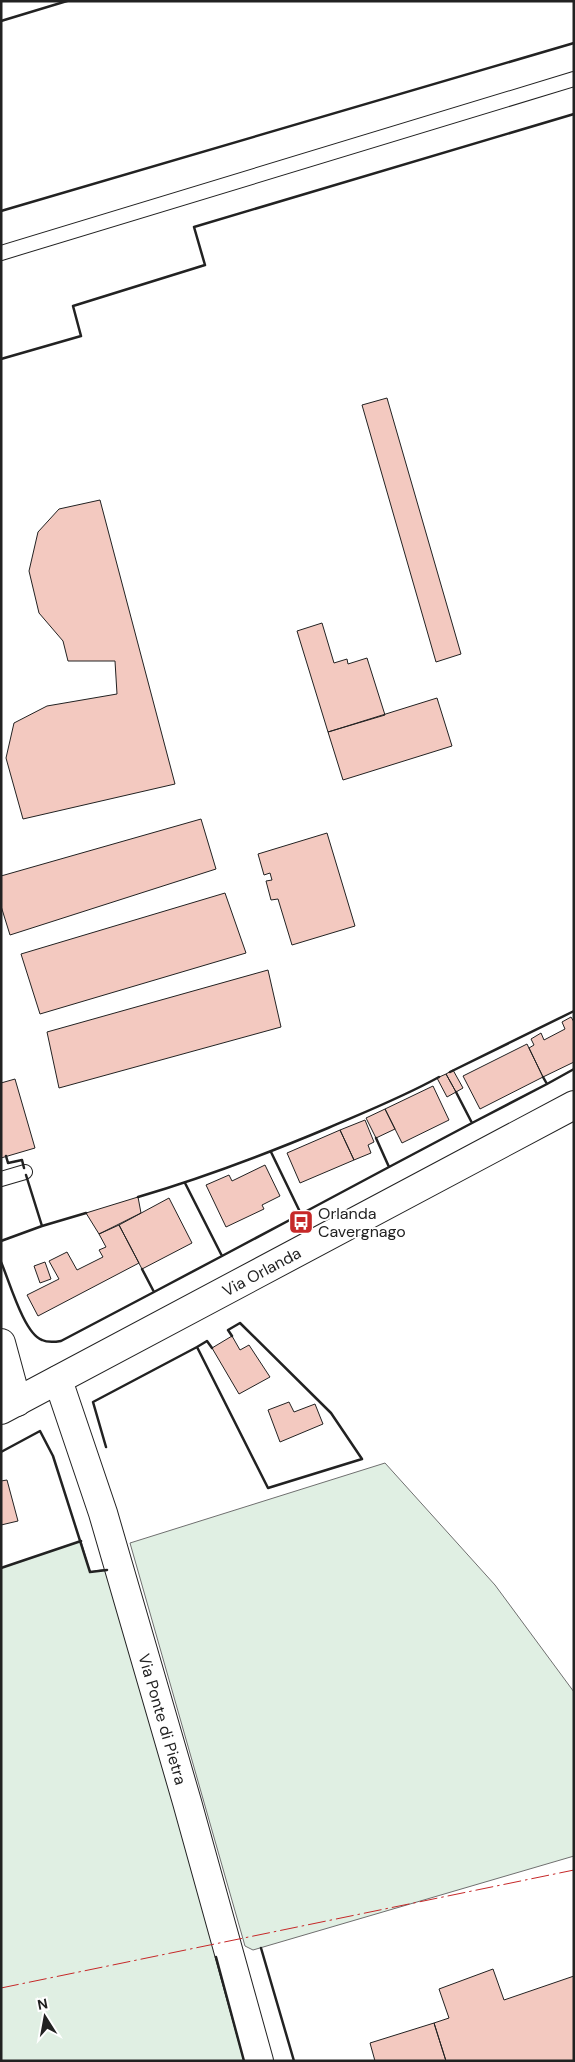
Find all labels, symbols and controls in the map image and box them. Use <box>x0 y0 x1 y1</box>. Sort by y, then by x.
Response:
place label: Orlanda Cavergnago <box>318 1203 406 1242</box>
bus stop icon: Orlanda Cavergnago <box>288 1209 314 1235</box>
street label: Via Orlanda <box>218 1242 304 1301</box>
street label: Via Ponte di Pietra <box>134 1651 192 1787</box>
north arrow <box>20 1992 70 2042</box>
text: N <box>36 1994 49 2014</box>

